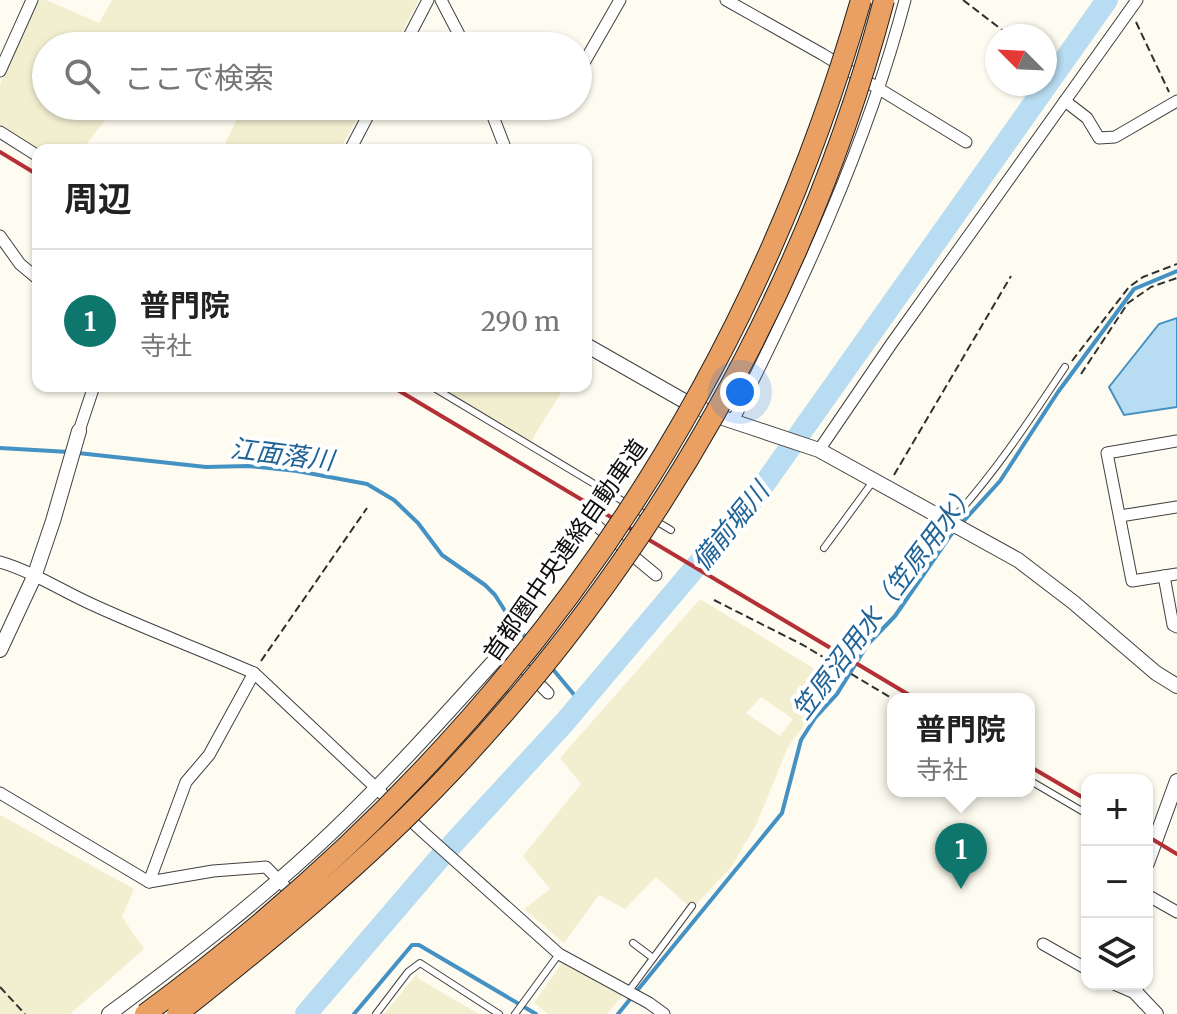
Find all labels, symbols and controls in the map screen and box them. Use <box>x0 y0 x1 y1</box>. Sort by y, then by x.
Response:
north arrow <box>985 24 1057 96</box>
search box <box>32 32 592 120</box>
icon: search <box>60 54 104 98</box>
text: ここで検索 <box>124 59 274 97</box>
text: 周辺 <box>64 178 132 220</box>
text: 普門院 <box>140 286 230 324</box>
text: 1 <box>84 305 96 338</box>
text: 290 m <box>481 305 560 338</box>
text: 寺社 <box>140 329 192 362</box>
your location <box>720 372 760 412</box>
water label: 江面落川 <box>228 431 339 477</box>
street label: 首都圏中央連絡自動車道 <box>477 433 653 667</box>
water label: 備前堀川 <box>684 473 777 577</box>
water label: 笠原沼用水（笠原用水） <box>785 477 983 725</box>
popup <box>887 693 1035 797</box>
text: 普門院 <box>916 710 1006 748</box>
text: 寺社 <box>916 753 968 786</box>
map controls <box>1081 774 1153 990</box>
button: + <box>1081 774 1153 846</box>
pin: 1 <box>935 823 987 889</box>
button: − <box>1081 846 1153 918</box>
button: layers <box>1081 918 1153 990</box>

